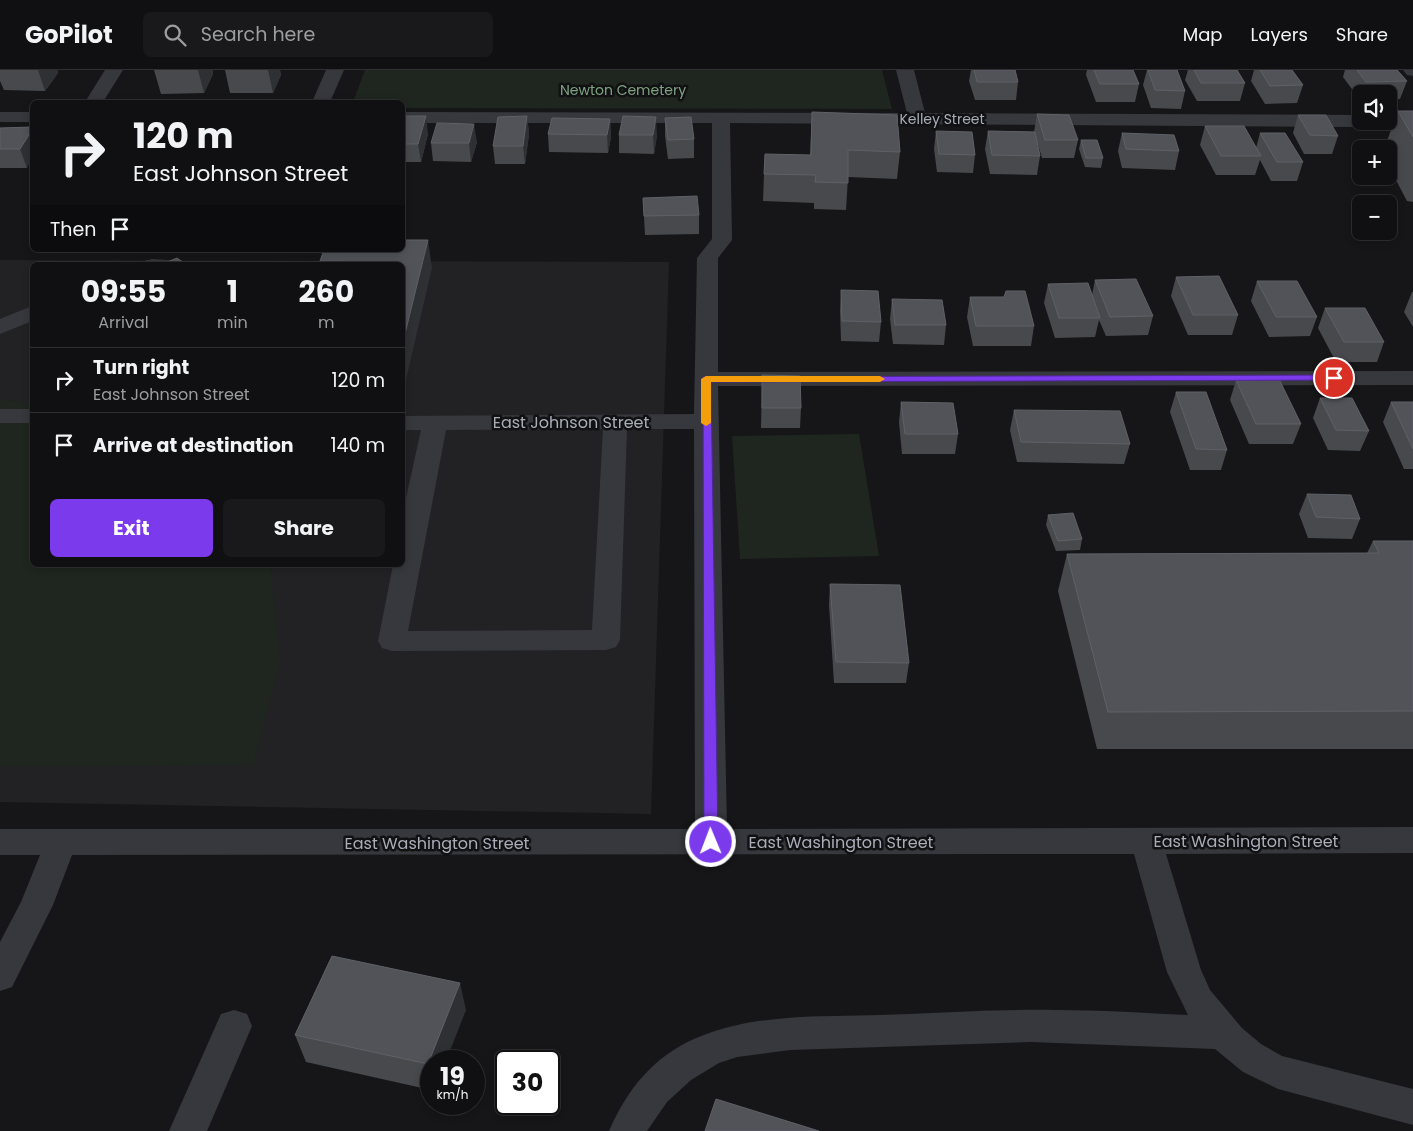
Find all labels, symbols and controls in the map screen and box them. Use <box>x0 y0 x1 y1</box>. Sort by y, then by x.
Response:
search box <box>143 12 493 57</box>
text: GoPilot <box>25 18 113 51</box>
icon: search <box>161 21 189 49</box>
text: Search here <box>201 21 315 48</box>
text: Map <box>1183 22 1223 47</box>
text: Layers <box>1251 22 1308 47</box>
text: Share <box>1336 22 1388 47</box>
park label: Newton Cemetery <box>560 80 686 100</box>
map controls <box>1352 85 1397 240</box>
button: sound <box>1352 85 1397 130</box>
street label: Kelley Street <box>899 109 985 129</box>
text: 120 m <box>133 111 233 160</box>
icon: right <box>50 120 115 185</box>
button: + <box>1352 140 1397 185</box>
text: East Johnson Street <box>133 158 348 189</box>
button: − <box>1352 195 1397 240</box>
icon: arrive <box>106 215 134 243</box>
text: Then <box>50 216 96 243</box>
text: 09:55 <box>81 270 166 313</box>
text: 1 <box>227 270 238 313</box>
text: 260 <box>298 270 354 313</box>
text: Arrival <box>98 311 149 334</box>
text: min <box>217 311 248 334</box>
text: m <box>318 311 335 334</box>
text: Turn right <box>93 354 189 381</box>
pin <box>1313 357 1355 399</box>
icon: arrive <box>1320 364 1348 392</box>
icon: right <box>50 366 78 394</box>
text: 120 m <box>331 367 385 394</box>
text: East Johnson Street <box>93 383 250 406</box>
street label: East Johnson Street <box>493 411 649 434</box>
icon: arrive <box>50 431 78 459</box>
text: Arrive at destination <box>93 432 294 459</box>
text: 140 m <box>330 432 385 459</box>
button: Exit <box>50 499 213 557</box>
button: Share <box>223 499 385 557</box>
position arrow <box>684 815 736 867</box>
street label: East Washington Street <box>1154 830 1339 853</box>
street label: East Washington Street <box>749 831 934 854</box>
street label: East Washington Street <box>345 832 530 855</box>
speed limit sign: 30 <box>495 1050 560 1115</box>
text: 19 <box>440 1059 465 1094</box>
text: km/h <box>437 1086 468 1103</box>

